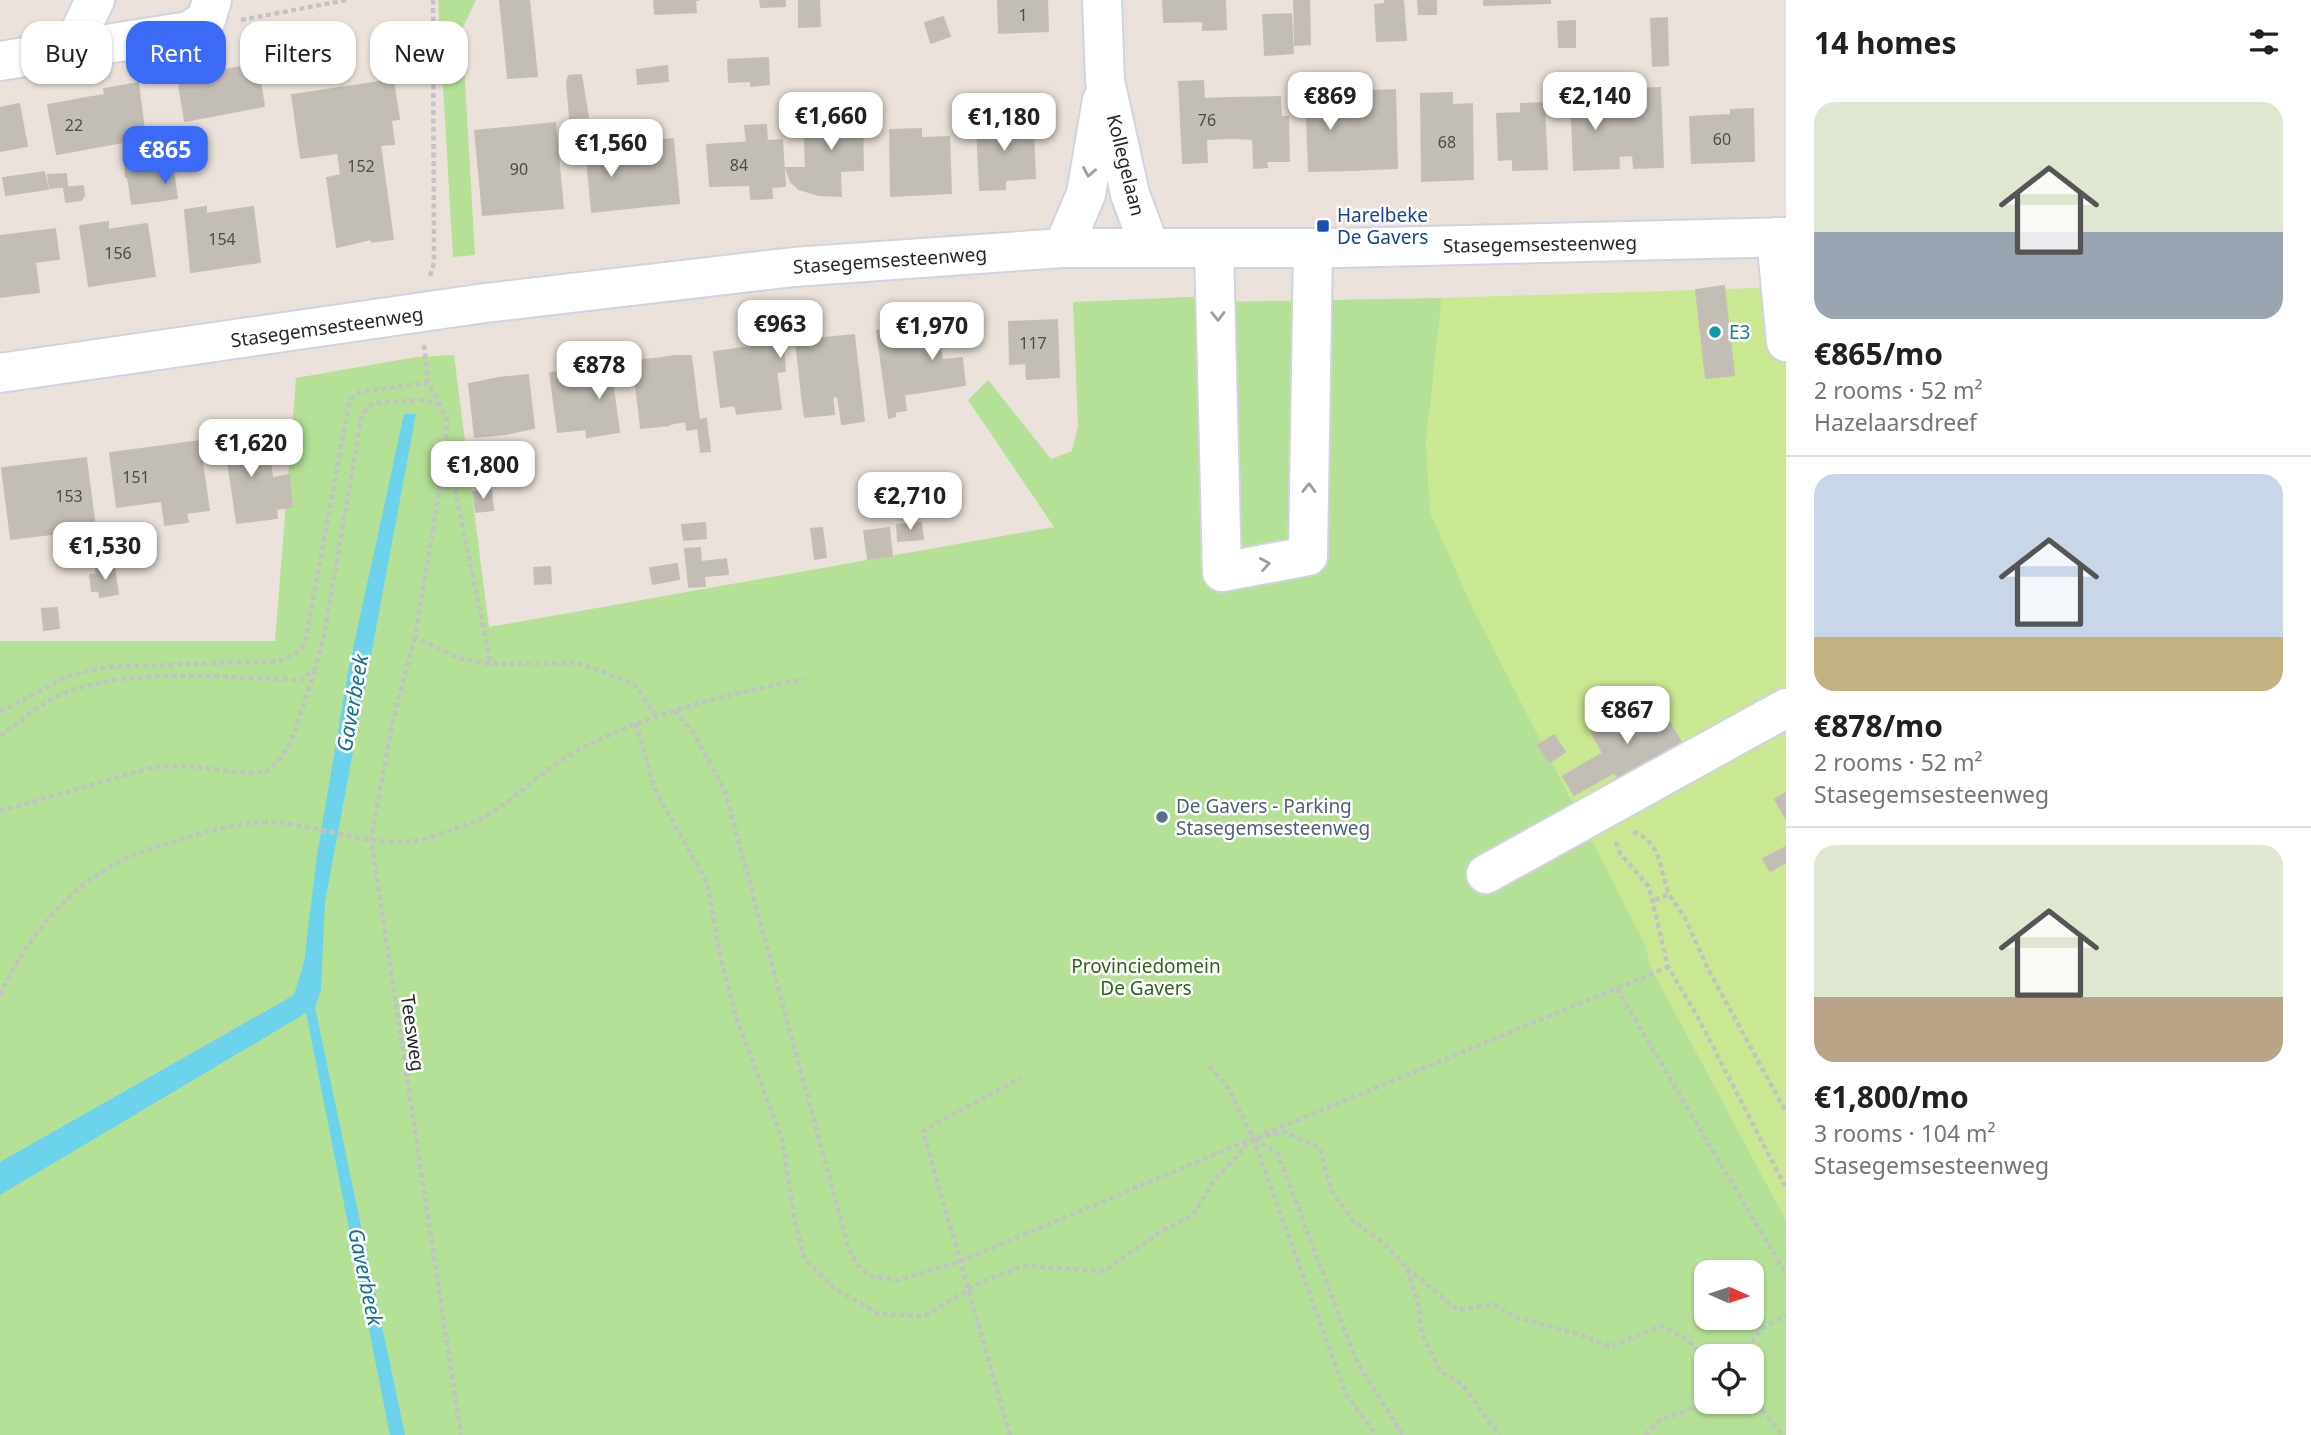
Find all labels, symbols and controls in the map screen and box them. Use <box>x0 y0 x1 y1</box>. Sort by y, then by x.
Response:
house number: 1 <box>1018 4 1028 26</box>
chip: Buy <box>21 21 112 84</box>
chip: Rent <box>126 21 226 84</box>
chip: Filters <box>240 21 356 84</box>
chip: New <box>370 21 468 84</box>
text: 14 homes <box>1814 22 1957 63</box>
icon: filters <box>2245 23 2283 61</box>
pin: €869 <box>1289 72 1371 132</box>
pin: €2,140 <box>1538 72 1652 132</box>
text: €869 <box>1304 79 1356 111</box>
text: €2,140 <box>1559 79 1631 111</box>
pin: €1,660 <box>774 92 888 152</box>
pin: €1,180 <box>947 94 1061 153</box>
text: €1,660 <box>795 99 867 131</box>
text: €1,180 <box>968 100 1040 132</box>
house number: 76 <box>1198 109 1216 131</box>
street label: Kollegelaan <box>1101 111 1151 219</box>
house number: 22 <box>65 114 83 136</box>
pin: €1,560 <box>554 120 668 179</box>
text: €1,560 <box>575 126 647 158</box>
pin: €865 <box>124 127 206 186</box>
house number: 60 <box>1713 128 1731 150</box>
house number: 68 <box>1438 131 1456 153</box>
text: €865 <box>139 133 191 165</box>
icon: home <box>1986 147 2112 273</box>
house number: 84 <box>730 154 748 176</box>
house number: 152 <box>347 155 375 177</box>
house number: 90 <box>510 158 528 180</box>
one-way arrow <box>1083 166 1098 178</box>
place label: Harelbeke De Gavers <box>1337 202 1428 250</box>
marker: Harelbeke De Gavers <box>1315 218 1331 234</box>
house number: 154 <box>208 228 236 250</box>
street label: Stasegemsesteenweg <box>1443 229 1637 259</box>
street label: Stasegemsesteenweg <box>792 240 988 280</box>
house number: 156 <box>104 242 132 264</box>
pin: €963 <box>739 300 821 360</box>
street label: Stasegemsesteenweg <box>229 301 425 353</box>
pin: €1,970 <box>875 302 989 362</box>
text: €963 <box>754 307 806 339</box>
text: €1,970 <box>896 309 968 341</box>
one-way arrow <box>1210 311 1226 322</box>
place label: E3 <box>1729 319 1750 345</box>
marker: E3 <box>1707 324 1723 340</box>
house number: 117 <box>1019 332 1047 354</box>
text: €865/mo <box>1814 333 1943 374</box>
pin: €878 <box>558 342 640 401</box>
text: €878 <box>573 348 625 380</box>
text: 2 rooms · 52 m² <box>1814 374 1983 406</box>
text: Hazelaarsdreef <box>1814 406 1977 438</box>
pin: €1,620 <box>194 420 308 479</box>
text: €1,620 <box>215 426 287 458</box>
pin: €1,800 <box>426 442 540 501</box>
text: €1,800 <box>447 448 519 480</box>
house number: 151 <box>122 466 150 488</box>
pin: €2,710 <box>853 472 967 532</box>
text: €2,710 <box>874 479 946 511</box>
one-way arrow <box>1301 482 1316 493</box>
house number: 153 <box>55 485 83 507</box>
icon: home <box>1986 519 2112 645</box>
pin: €1,530 <box>48 522 162 582</box>
text: €1,530 <box>69 529 141 561</box>
one-way arrow <box>1259 558 1271 573</box>
water label: Gaverbeek <box>330 650 375 754</box>
pin: €867 <box>1586 686 1668 746</box>
text: €867 <box>1601 693 1653 725</box>
text: €878/mo <box>1814 705 1943 746</box>
text: 2 rooms · 52 m² <box>1814 746 1983 778</box>
text: Stasegemsesteenweg <box>1814 778 2049 810</box>
place label: De Gavers - Parking Stasegemsesteenweg <box>1176 793 1370 841</box>
marker: De Gavers - Parking Stasegemsesteenweg <box>1154 809 1170 825</box>
icon: home <box>1986 890 2112 1016</box>
park label: Provinciedomein De Gavers <box>1071 953 1221 1001</box>
street label: Teesweg <box>395 993 431 1073</box>
text: €1,800/mo <box>1814 1076 1969 1117</box>
text: 3 rooms · 104 m² <box>1814 1117 1996 1149</box>
text: Stasegemsesteenweg <box>1814 1149 2049 1181</box>
water label: Gaverbeek <box>342 1226 390 1329</box>
north arrow <box>1694 1260 1764 1330</box>
map controls <box>1694 1260 1764 1414</box>
button: locate <box>1694 1344 1764 1414</box>

